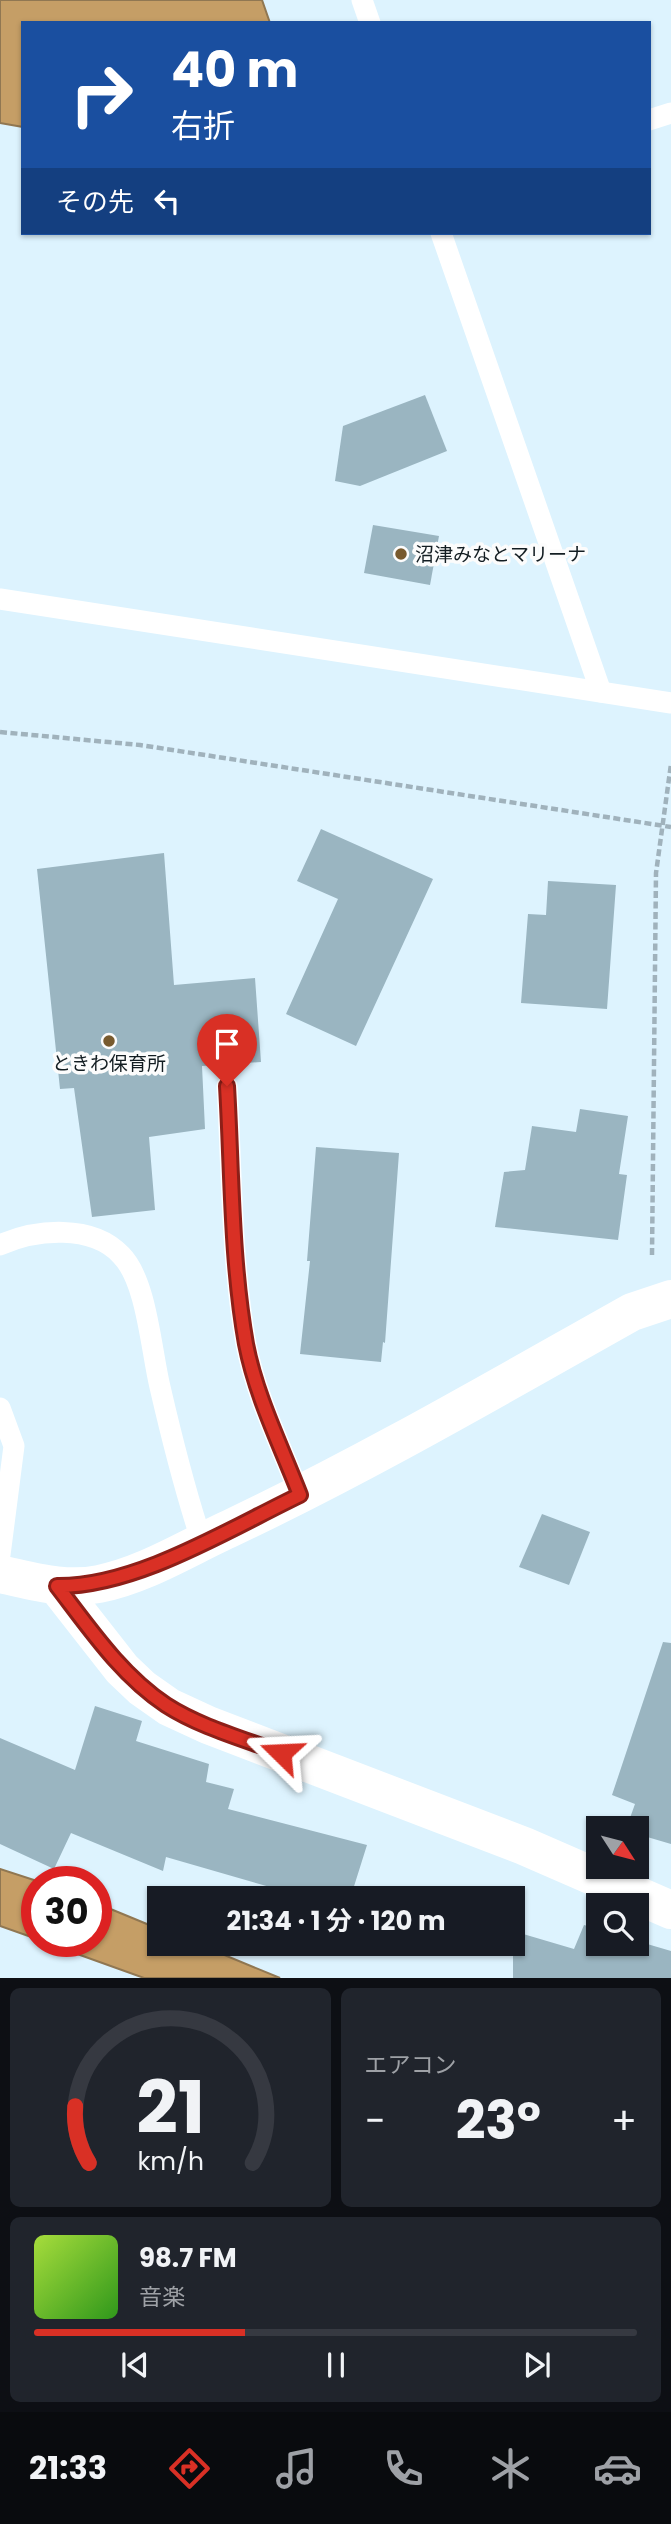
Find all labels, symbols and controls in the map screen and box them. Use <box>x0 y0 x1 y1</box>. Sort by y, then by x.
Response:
text: 40 m <box>171 36 298 104</box>
icon: right <box>56 49 147 140</box>
text: 右折 <box>171 103 235 148</box>
icon: left <box>148 182 186 220</box>
text: その先 <box>56 184 134 220</box>
place label: 沼津みなとマリーナ <box>415 541 586 568</box>
marker: 沼津みなとマリーナ <box>393 546 409 562</box>
pin <box>197 1014 257 1086</box>
icon: arrive <box>208 1025 246 1063</box>
marker: ときわ保育所 <box>101 1033 117 1049</box>
place label: ときわ保育所 <box>52 1050 166 1077</box>
position arrow <box>244 1716 318 1790</box>
north arrow <box>586 1816 649 1880</box>
map controls <box>586 1816 649 1956</box>
speed limit sign: 30 <box>21 1866 112 1957</box>
button: search <box>586 1893 649 1956</box>
text: 21:34 · 1 分 · 120 m <box>227 1903 445 1939</box>
text: エアコン <box>365 2049 457 2081</box>
text: 21 <box>136 2058 205 2159</box>
text: 23° <box>456 2084 541 2157</box>
text: − <box>365 2094 385 2147</box>
text: + <box>611 2094 637 2147</box>
text: km/h <box>137 2144 204 2179</box>
text: 98.7 FM <box>139 2240 237 2276</box>
text: 音楽 <box>139 2281 185 2313</box>
icon: previous <box>116 2346 154 2384</box>
icon: pause <box>317 2346 355 2384</box>
icon: next <box>518 2346 556 2384</box>
icon: directions <box>165 2444 214 2493</box>
icon: music <box>272 2444 321 2493</box>
icon: phone <box>379 2444 428 2493</box>
icon: climate <box>486 2444 535 2493</box>
icon: car <box>593 2444 642 2493</box>
text: 21:33 <box>29 2445 107 2490</box>

